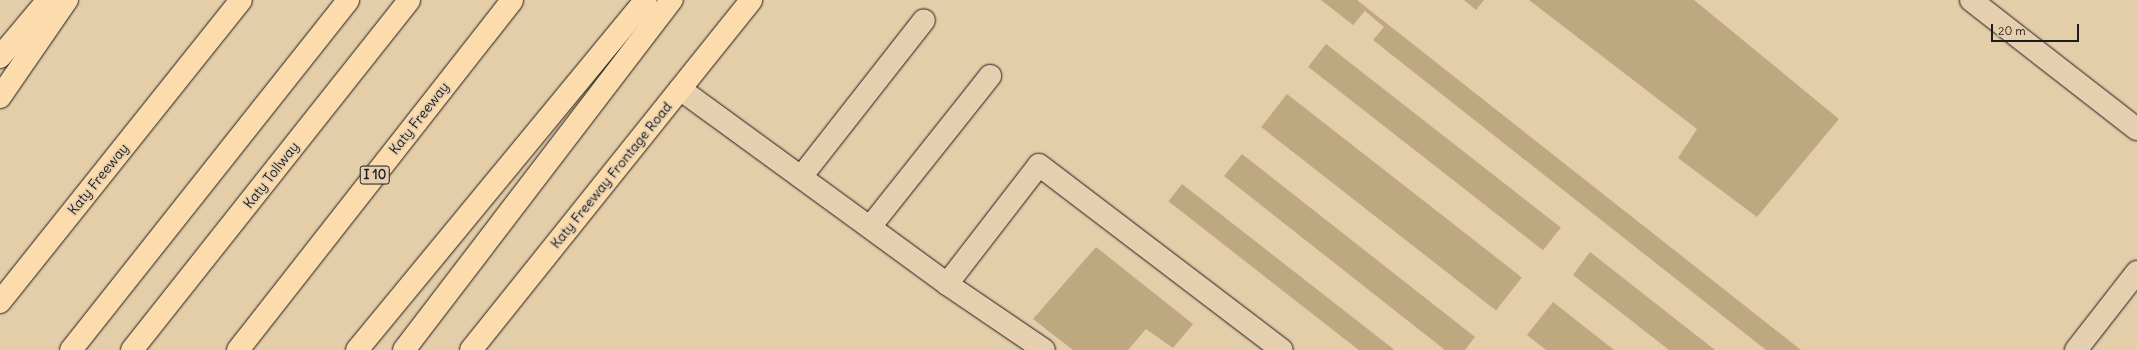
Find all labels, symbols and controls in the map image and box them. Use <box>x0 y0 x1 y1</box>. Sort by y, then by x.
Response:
scale bar <box>1993 16 2081 42</box>
text: 20 m <box>1998 23 2026 38</box>
street label: Katy Freeway <box>386 78 452 158</box>
street label: Katy Freeway Frontage Road <box>547 98 675 252</box>
street label: Katy Tollway <box>240 138 302 212</box>
street label: Katy Freeway <box>64 140 132 218</box>
road number: I 10 <box>359 164 391 186</box>

